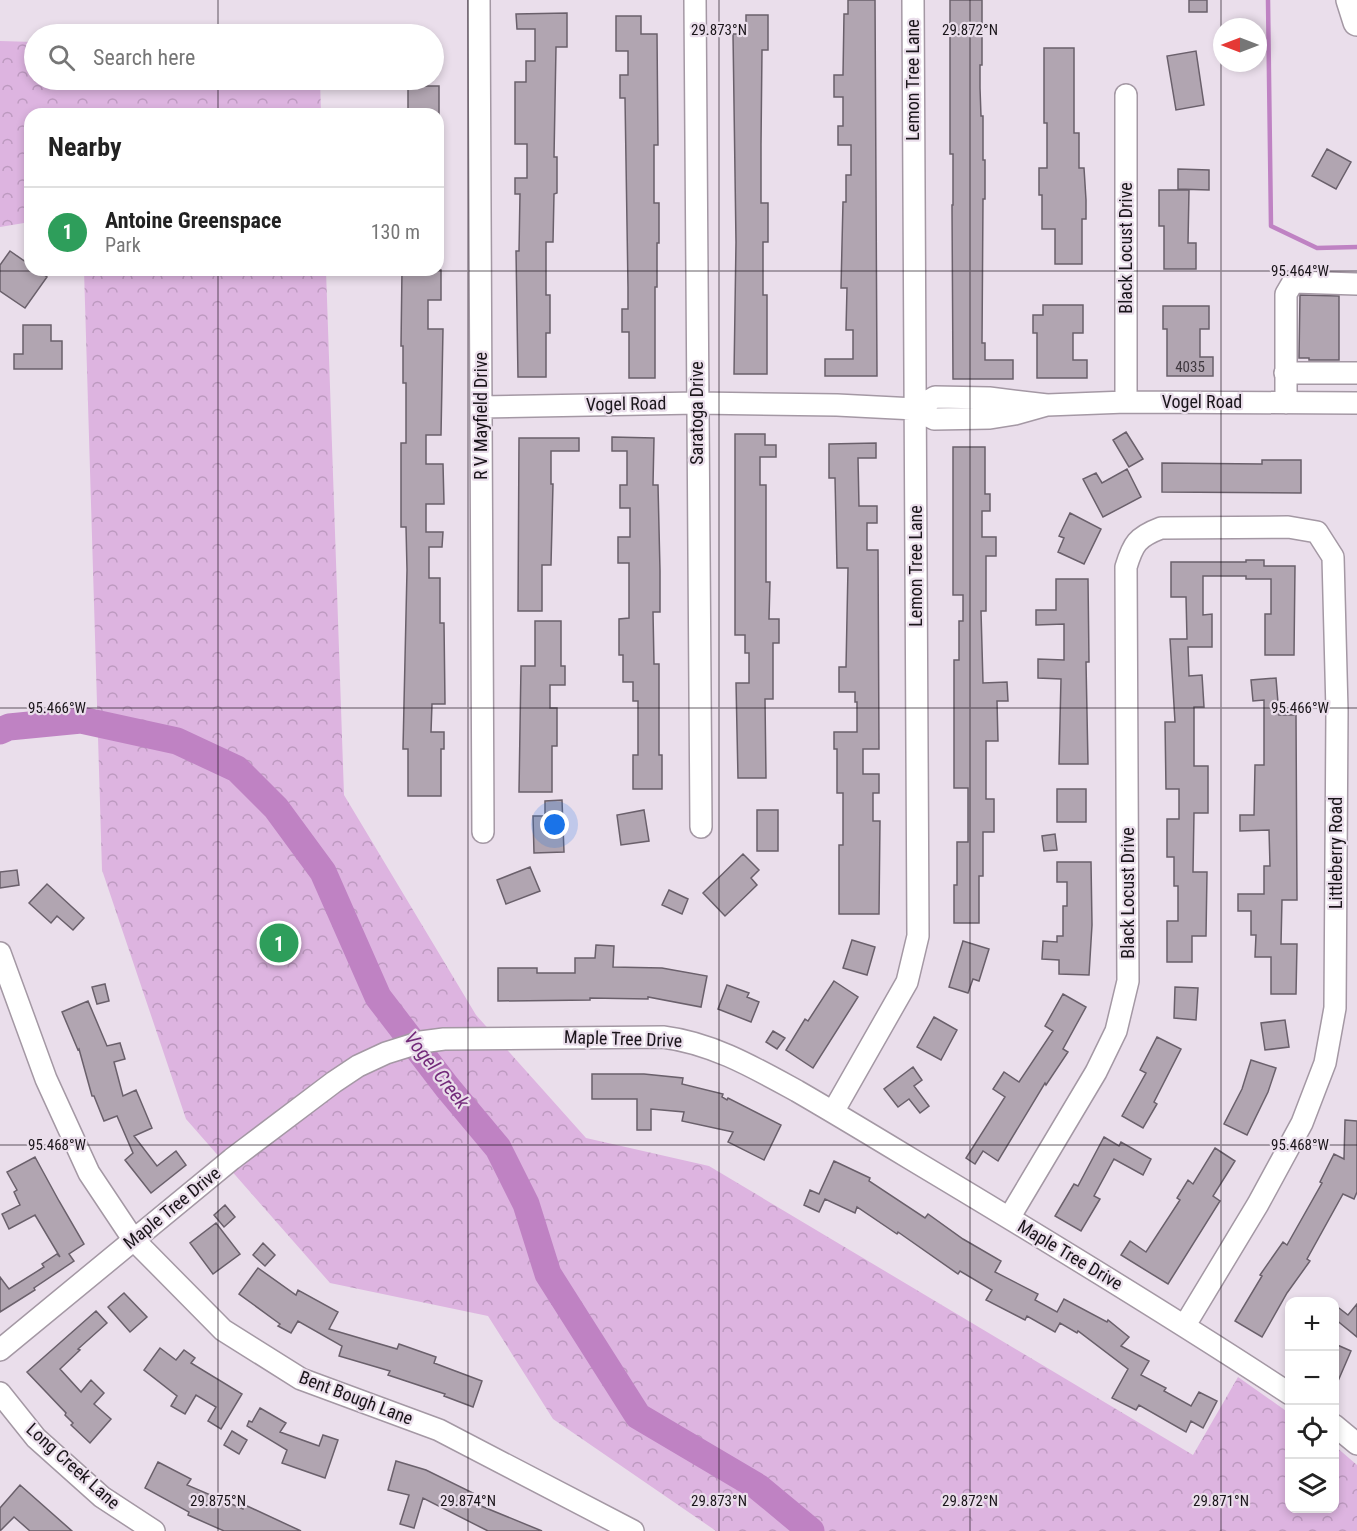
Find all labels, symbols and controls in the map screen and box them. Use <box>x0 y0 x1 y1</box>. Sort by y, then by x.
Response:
north arrow <box>1213 18 1267 72</box>
street label: Lemon Tree Lane <box>902 19 923 141</box>
text: 29.873°N <box>691 21 747 39</box>
text: 29.872°N <box>942 21 998 39</box>
search box <box>24 24 444 90</box>
icon: search <box>45 41 78 74</box>
text: Search here <box>93 45 195 70</box>
text: Nearby <box>48 132 122 162</box>
street label: Black Locust Drive <box>1115 182 1136 314</box>
text: Antoine Greenspace <box>105 208 282 233</box>
text: 1 <box>62 220 73 244</box>
text: 130 m <box>371 220 420 244</box>
text: Park <box>105 233 141 257</box>
text: 95.464°W <box>1271 262 1330 280</box>
street label: R V Mayfield Drive <box>470 352 491 480</box>
house number: 4035 <box>1175 358 1205 376</box>
street label: Saratoga Drive <box>686 361 707 465</box>
street label: Vogel Road <box>1162 391 1242 412</box>
street label: Vogel Road <box>586 392 666 415</box>
street label: Lemon Tree Lane <box>905 505 926 627</box>
text: 95.466°W <box>28 699 87 717</box>
text: 95.466°W <box>1271 699 1330 717</box>
street label: Littleberry Road <box>1325 797 1346 909</box>
your location <box>540 810 569 839</box>
street label: Black Locust Drive <box>1117 827 1138 959</box>
pin: 1 <box>260 920 298 966</box>
street label: Maple Tree Drive <box>563 1026 683 1051</box>
water label: Vogel Creek <box>399 1027 475 1114</box>
text: 95.468°W <box>28 1136 87 1154</box>
text: 95.468°W <box>1271 1136 1330 1154</box>
street label: Maple Tree Drive <box>119 1162 224 1253</box>
street label: Maple Tree Drive <box>1014 1215 1126 1294</box>
map controls <box>1285 1297 1339 1513</box>
button: + <box>1285 1297 1339 1351</box>
button: − <box>1285 1351 1339 1405</box>
street label: Bent Bough Lane <box>296 1366 416 1429</box>
button: locate <box>1285 1405 1339 1459</box>
street label: Long Creek Lane <box>22 1418 124 1513</box>
button: layers <box>1285 1459 1339 1513</box>
text: 29.875°N <box>190 1492 246 1510</box>
text: 29.874°N <box>440 1492 496 1510</box>
text: 29.873°N <box>691 1492 747 1510</box>
text: 29.872°N <box>942 1492 998 1510</box>
text: 29.871°N <box>1193 1492 1249 1510</box>

